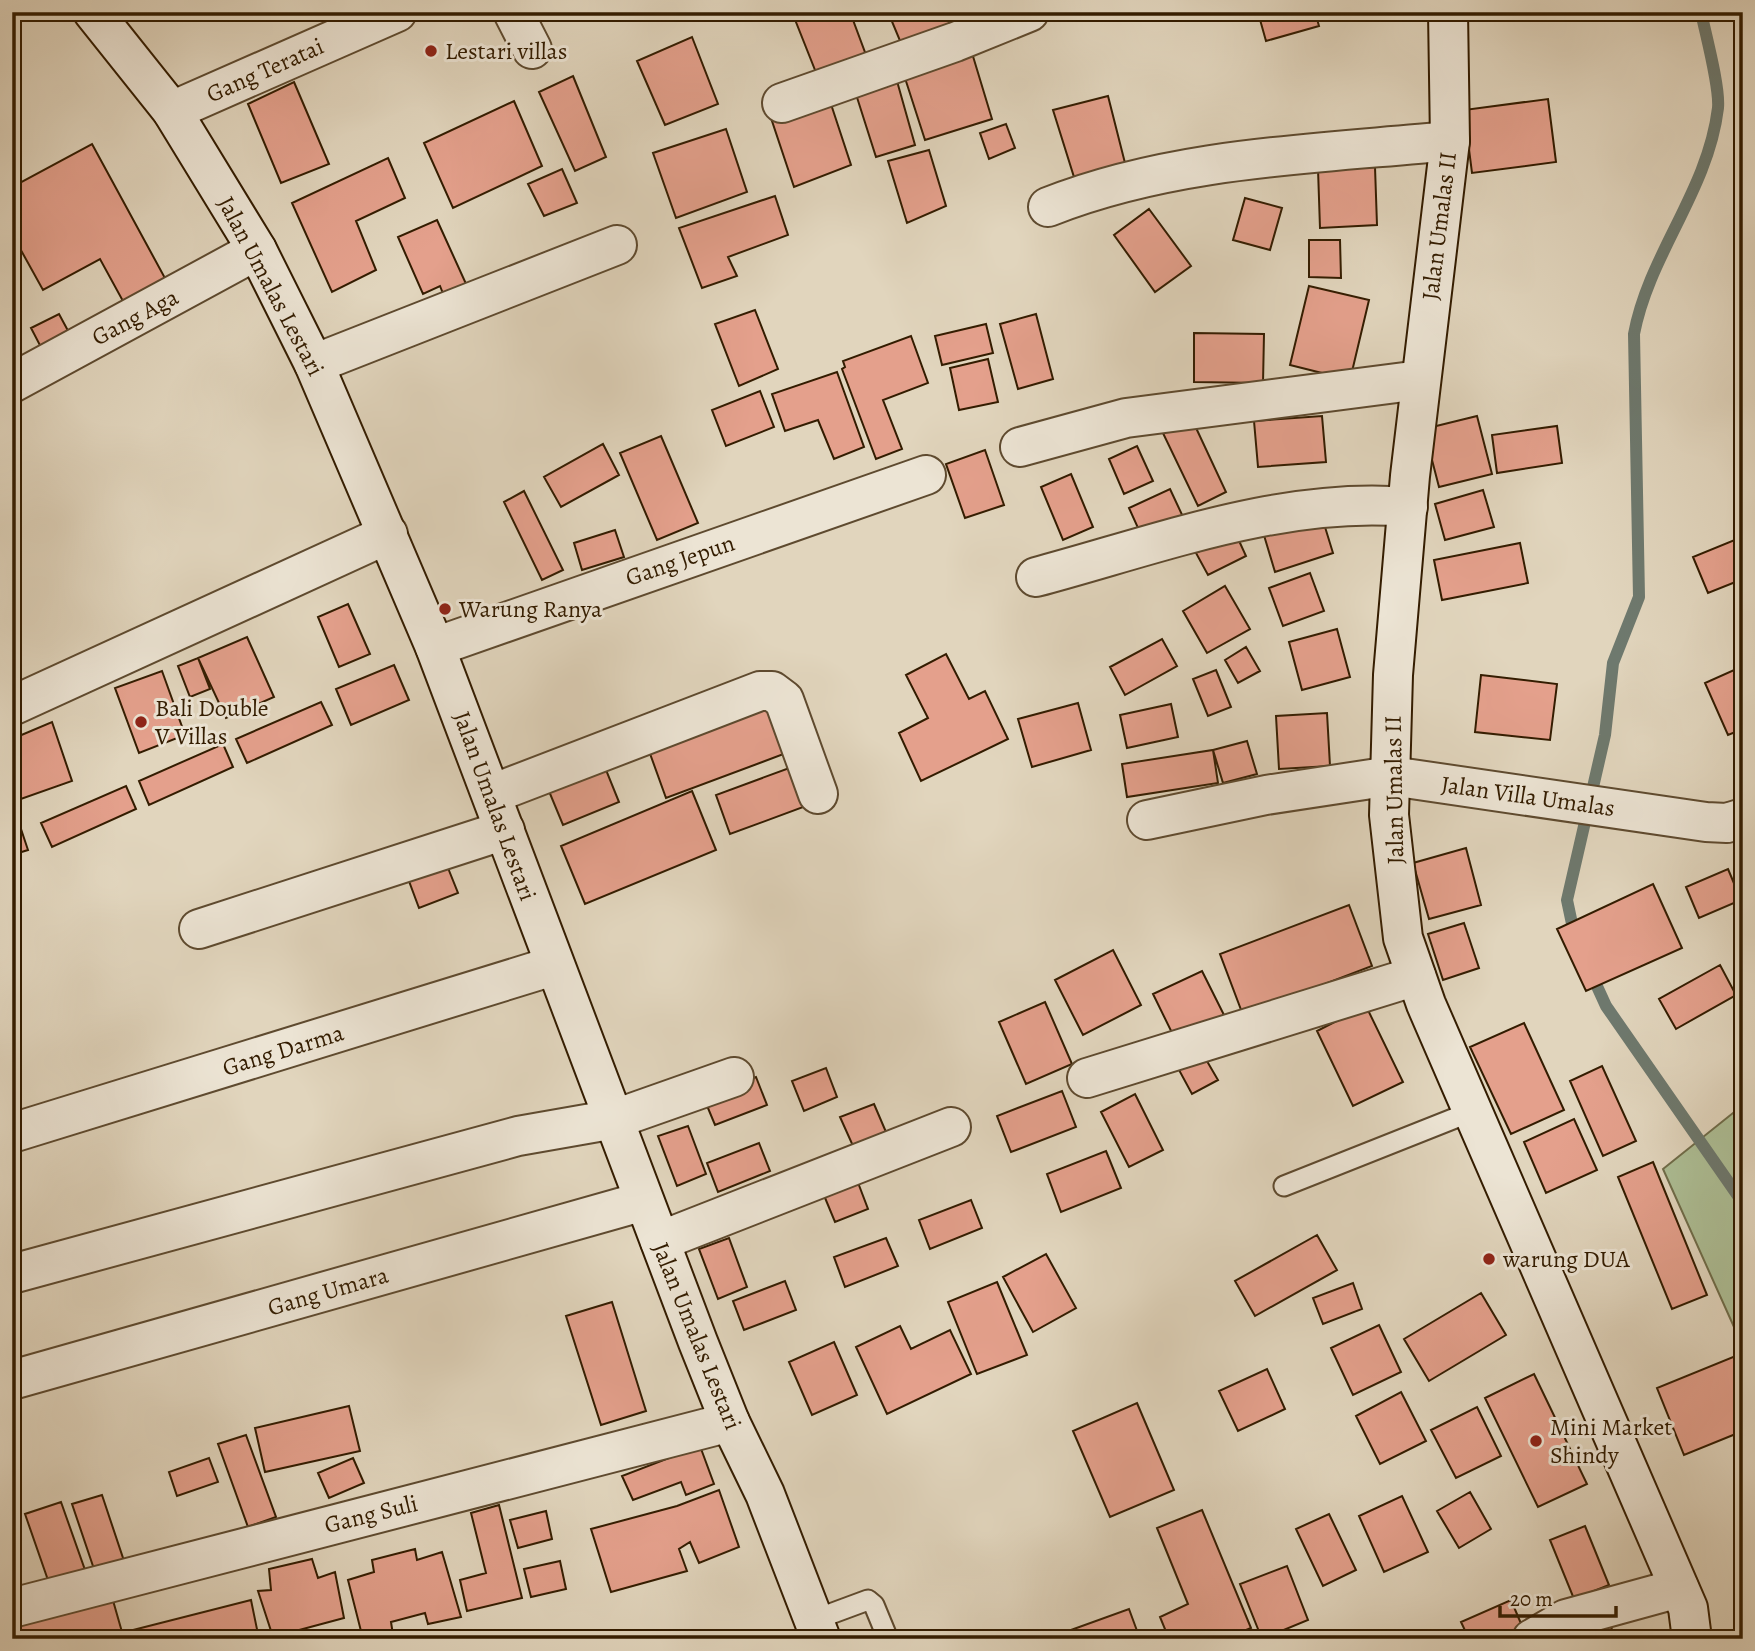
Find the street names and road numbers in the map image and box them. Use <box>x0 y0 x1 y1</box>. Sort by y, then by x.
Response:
street label: Gang Teratai <box>201 30 329 110</box>
street label: Jalan Umalas II <box>1414 150 1464 302</box>
street label: Jalan Umalas Lestari <box>210 190 332 382</box>
street label: Gang Aga <box>86 280 185 353</box>
street label: Gang Jepun <box>621 526 739 594</box>
street label: Jalan Umalas Lestari <box>446 707 544 905</box>
street label: Jalan Umalas II <box>1377 715 1411 865</box>
street label: Jalan Villa Umalas <box>1439 768 1617 824</box>
street label: Gang Darma <box>218 1016 348 1084</box>
street label: Jalan Umalas Lestari <box>645 1238 749 1434</box>
street label: Gang Umara <box>264 1258 393 1323</box>
street label: Gang Suli <box>321 1487 421 1541</box>

